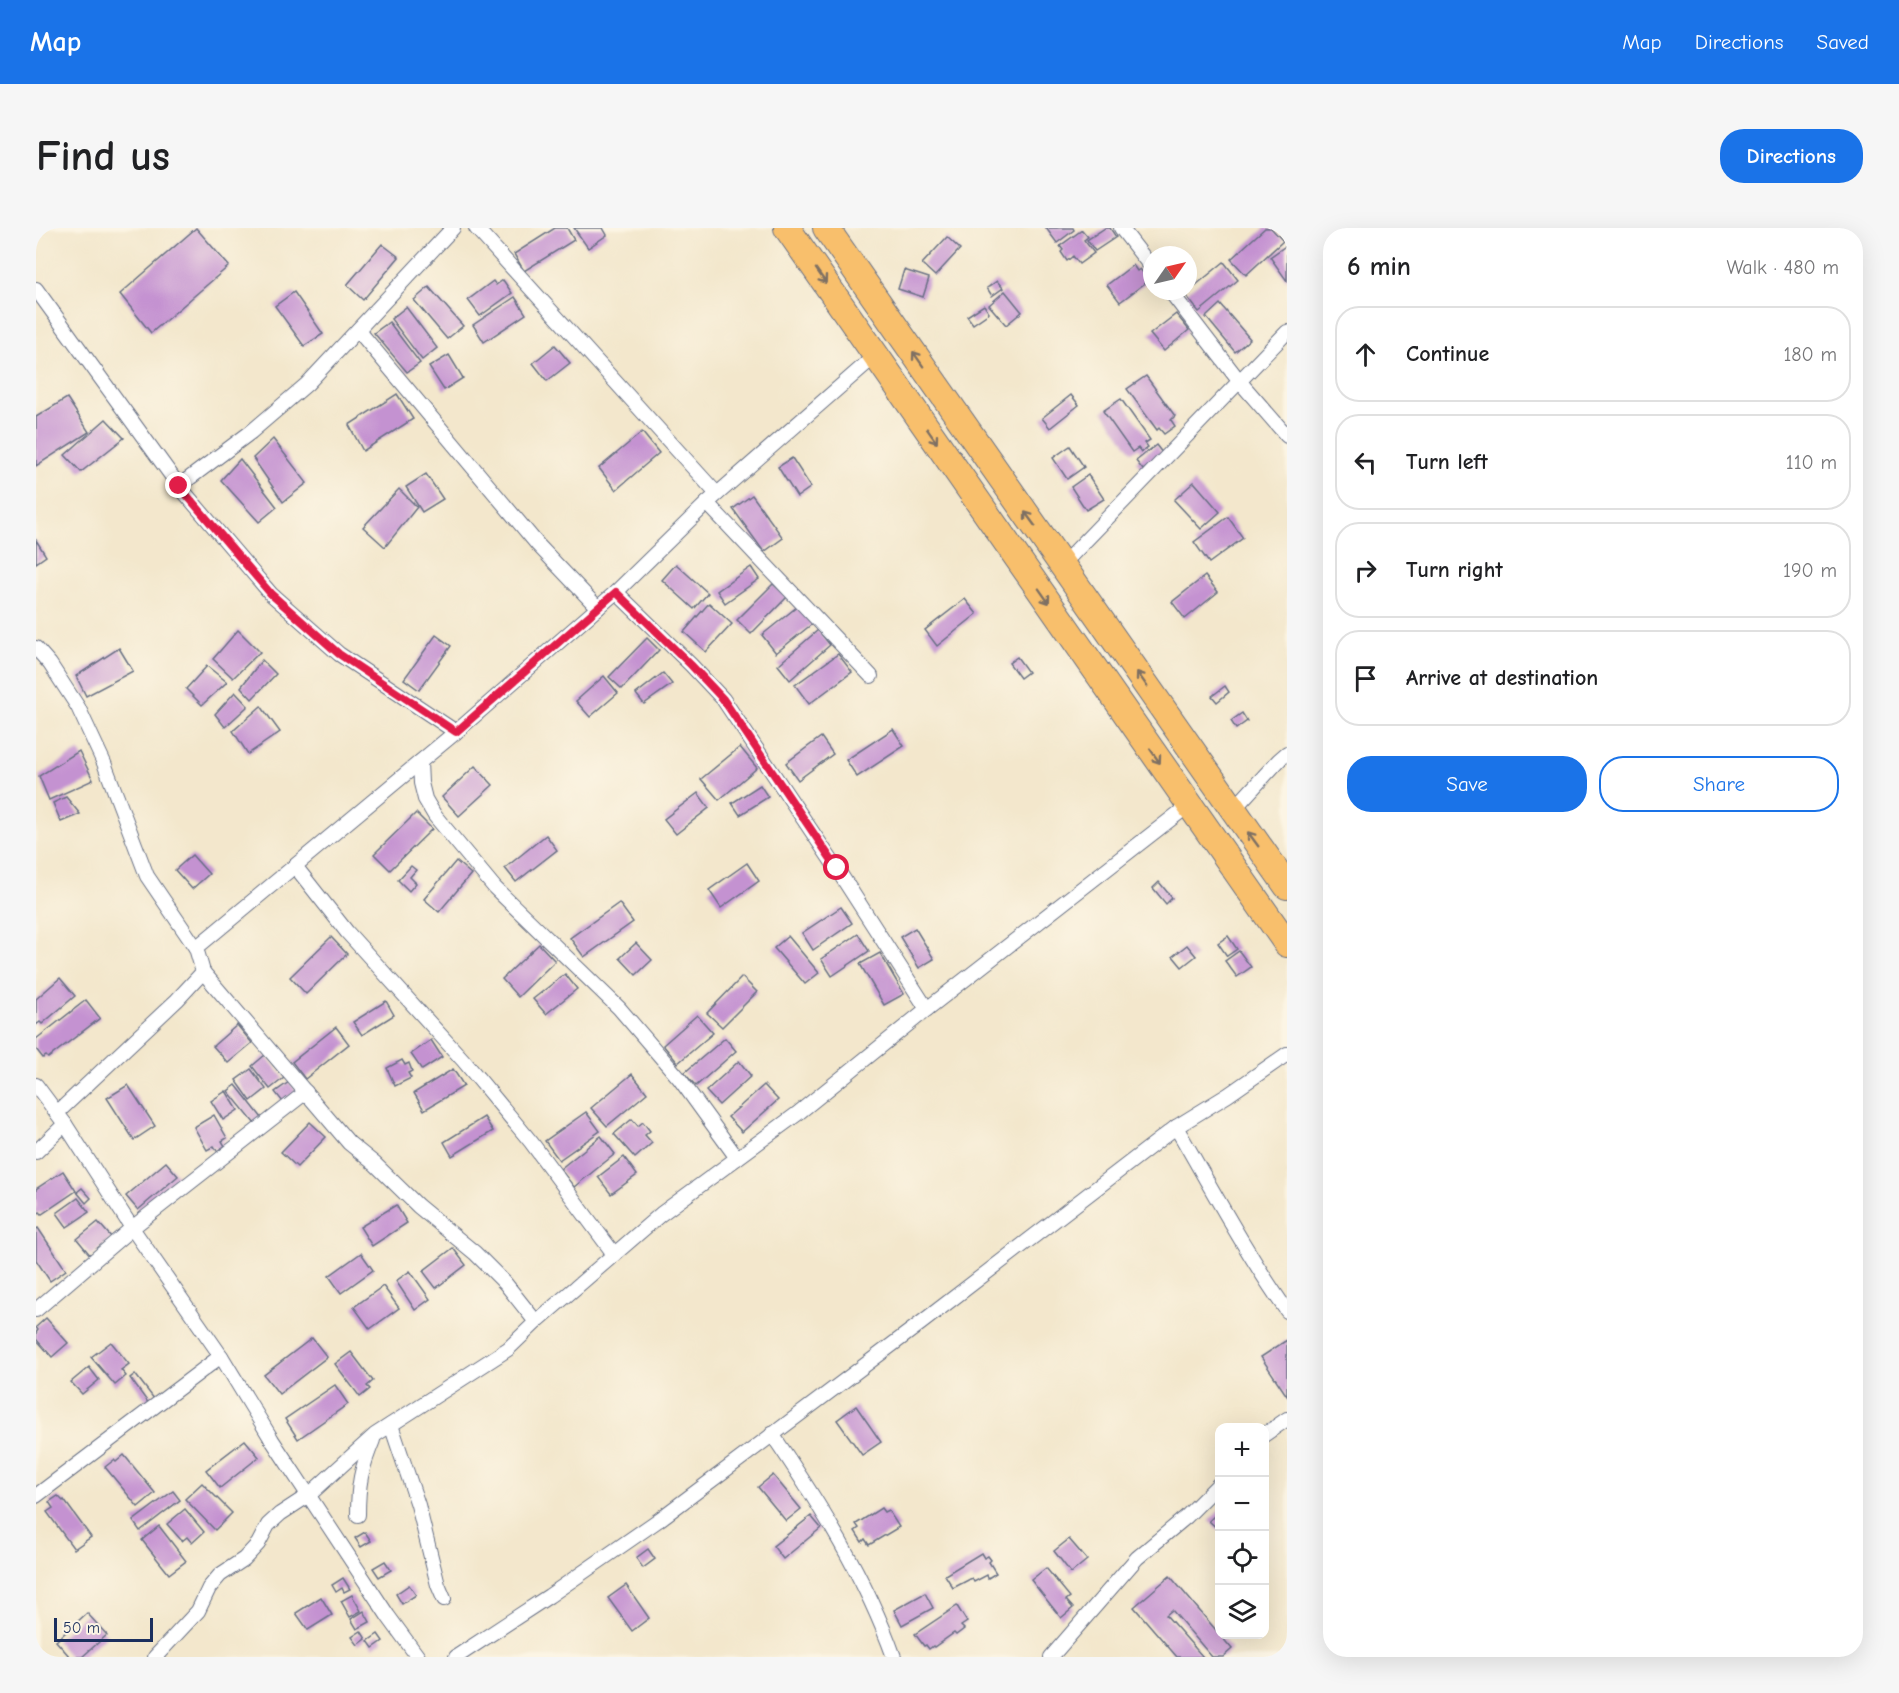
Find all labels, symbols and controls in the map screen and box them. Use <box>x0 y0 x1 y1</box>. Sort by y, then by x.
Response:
text: Map <box>30 26 81 58</box>
text: Map <box>1622 30 1662 54</box>
text: Directions <box>1695 30 1784 54</box>
text: Saved <box>1817 30 1869 54</box>
button: Directions <box>1720 129 1863 183</box>
text: Find us <box>36 132 170 181</box>
north arrow <box>1143 246 1197 300</box>
text: 6 min <box>1347 252 1411 282</box>
text: Walk · 480 m <box>1726 256 1839 279</box>
one-way arrow <box>815 267 827 284</box>
icon: ahead <box>1349 338 1382 371</box>
text: Continue <box>1406 341 1489 367</box>
text: 180 m <box>1783 343 1837 366</box>
one-way arrow <box>912 352 924 368</box>
one-way arrow <box>926 427 938 444</box>
icon: left <box>1349 446 1382 479</box>
text: Turn left <box>1406 449 1488 475</box>
text: 110 m <box>1786 451 1837 474</box>
route end <box>165 472 191 498</box>
one-way arrow <box>1024 511 1036 527</box>
icon: right <box>1349 554 1382 587</box>
text: Turn right <box>1406 557 1503 583</box>
text: 190 m <box>1783 559 1837 582</box>
one-way arrow <box>1038 587 1050 604</box>
icon: arrive <box>1349 662 1382 695</box>
text: Arrive at destination <box>1406 665 1598 691</box>
one-way arrow <box>1136 671 1148 687</box>
one-way arrow <box>1149 747 1161 764</box>
button: Save <box>1347 756 1587 812</box>
button: Share <box>1599 756 1839 812</box>
one-way arrow <box>1247 831 1259 847</box>
route start <box>823 854 849 880</box>
map controls <box>1215 1423 1269 1639</box>
button: + <box>1215 1423 1269 1477</box>
button: − <box>1215 1477 1269 1531</box>
button: locate <box>1215 1531 1269 1585</box>
button: layers <box>1215 1585 1269 1639</box>
scale bar <box>54 1615 153 1642</box>
text: 50 m <box>63 1619 100 1637</box>

